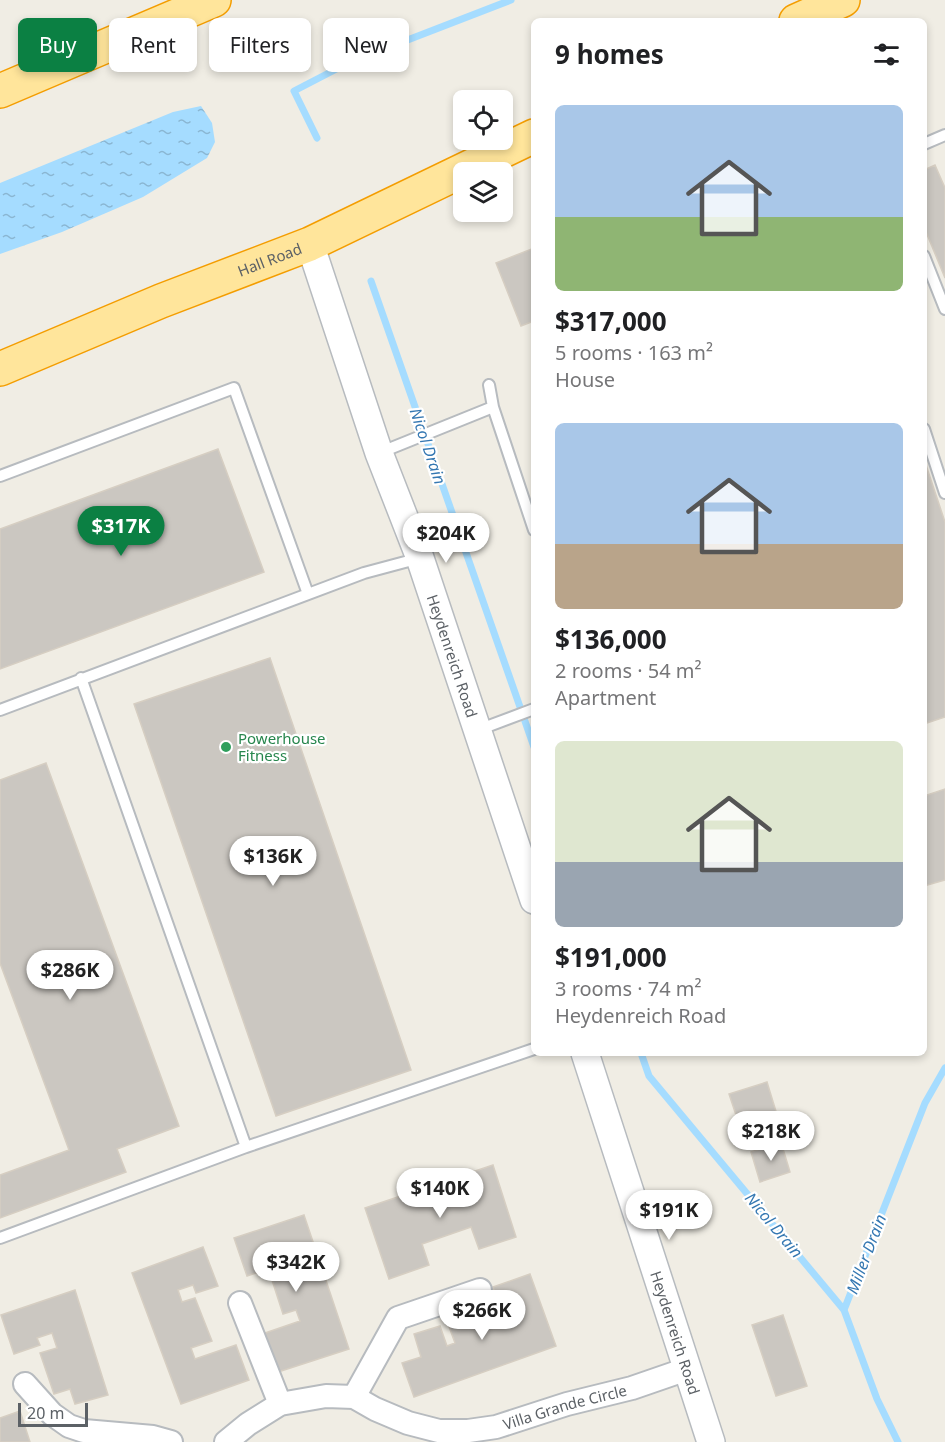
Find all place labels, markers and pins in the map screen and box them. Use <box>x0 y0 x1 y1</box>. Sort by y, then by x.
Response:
pin: $317K <box>79 506 163 557</box>
pin: $204K <box>404 513 488 564</box>
place label: Powerhouse Fitness <box>238 728 326 765</box>
marker: Powerhouse Fitness <box>219 740 233 754</box>
pin: $136K <box>231 836 315 887</box>
pin: $286K <box>28 950 112 1001</box>
pin: $218K <box>729 1111 813 1162</box>
pin: $140K <box>398 1168 482 1219</box>
pin: $191K <box>627 1190 711 1241</box>
pin: $342K <box>254 1242 338 1293</box>
pin: $266K <box>440 1290 524 1341</box>

